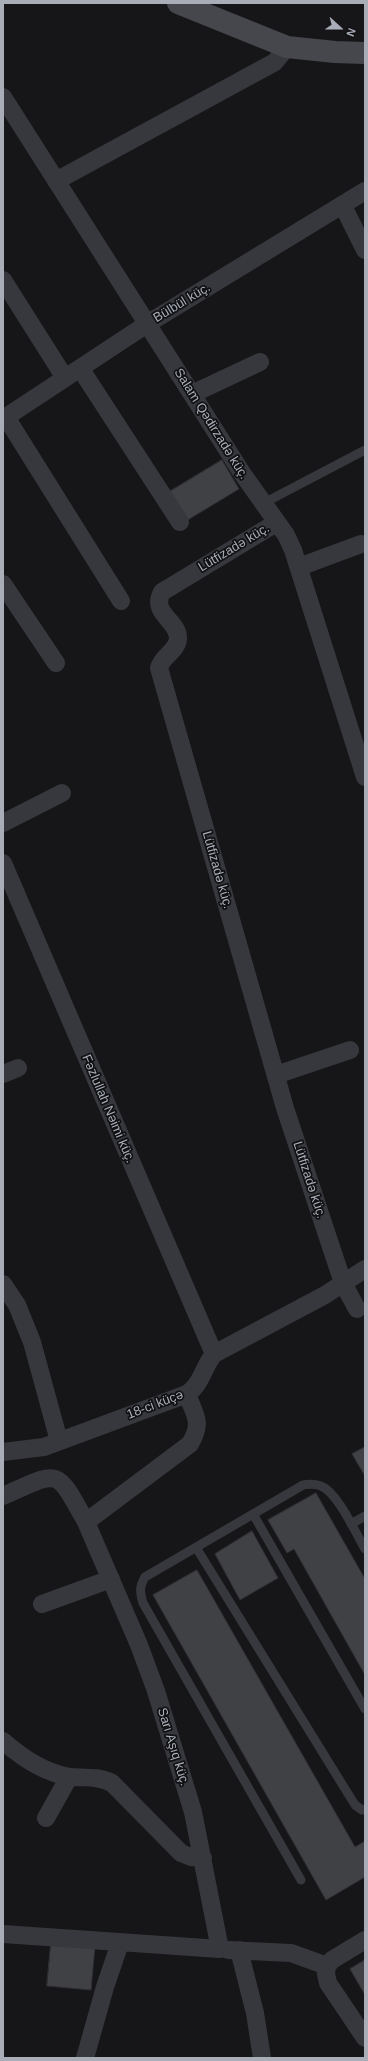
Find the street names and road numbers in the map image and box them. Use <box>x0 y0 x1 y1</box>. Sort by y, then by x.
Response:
street label: Bülbül küç. <box>151 280 213 326</box>
street label: Salam Qədirzadə küç. <box>170 366 252 482</box>
street label: Lütfizadə küç. <box>196 521 272 575</box>
street label: Lütfizadə küç. <box>198 829 236 911</box>
street label: Fəzlullah Nəimi küç. <box>78 1052 138 1166</box>
street label: Lütfizadə küç. <box>289 1139 329 1221</box>
street label: 18-ci küçə <box>125 1387 185 1423</box>
street label: Sarı Aşıq küç. <box>154 1706 192 1788</box>

